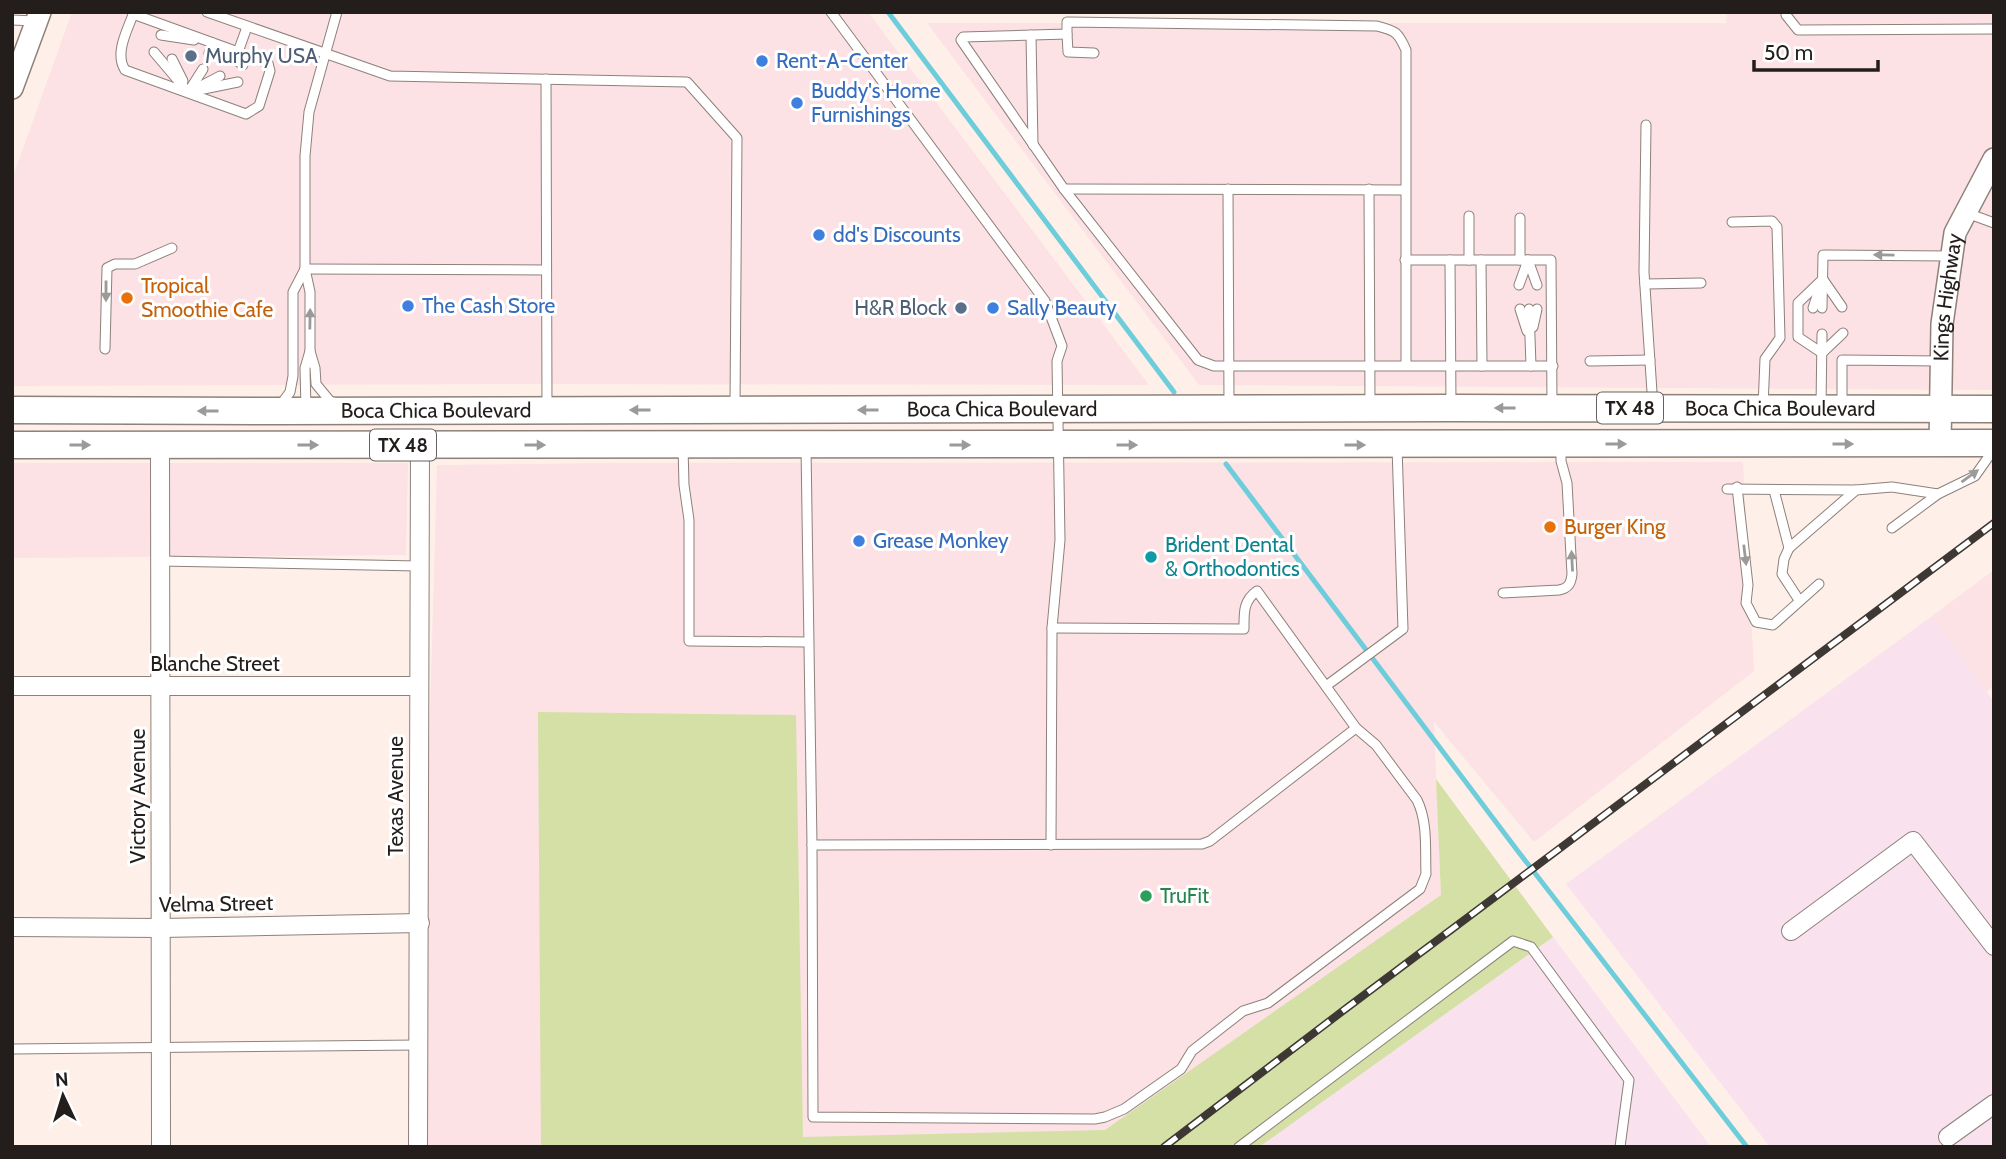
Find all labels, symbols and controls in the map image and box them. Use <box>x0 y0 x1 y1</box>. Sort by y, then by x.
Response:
scale bar <box>1754 28 1878 72</box>
text: 50 m <box>1764 40 1813 65</box>
place label: Murphy USA <box>205 43 318 68</box>
marker: Murphy USA <box>183 48 199 64</box>
place label: Rent-A-Center <box>776 48 908 73</box>
marker: Rent-A-Center <box>754 53 770 69</box>
place label: Buddy's Home Furnishings <box>811 78 941 127</box>
marker: Buddy's Home Furnishings <box>789 95 805 111</box>
place label: dd's Discounts <box>833 222 961 247</box>
marker: dd's Discounts <box>811 227 827 243</box>
street label: Kings Highway <box>1928 231 1967 362</box>
one-way arrow <box>1872 250 1894 261</box>
place label: Tropical Smoothie Cafe <box>141 273 274 322</box>
one-way arrow <box>100 281 112 303</box>
marker: Tropical Smoothie Cafe <box>119 290 135 306</box>
place label: The Cash Store <box>422 293 556 318</box>
place label: H&R Block <box>854 295 948 320</box>
place label: Sally Beauty <box>1007 295 1117 320</box>
marker: The Cash Store <box>400 298 416 314</box>
marker: H&R Block <box>953 300 969 316</box>
marker: Sally Beauty <box>985 300 1001 316</box>
one-way arrow <box>304 308 316 330</box>
road number: TX 48 <box>1597 392 1663 424</box>
street label: Boca Chica Boulevard <box>1685 395 1875 421</box>
street label: Boca Chica Boulevard <box>907 396 1097 421</box>
street label: Boca Chica Boulevard <box>341 397 531 423</box>
one-way arrow <box>1494 402 1516 414</box>
one-way arrow <box>629 404 651 416</box>
one-way arrow <box>856 404 878 416</box>
one-way arrow <box>196 405 218 417</box>
road number: TX 48 <box>370 430 436 460</box>
one-way arrow <box>1605 438 1627 450</box>
one-way arrow <box>1833 438 1855 450</box>
one-way arrow <box>70 439 92 451</box>
one-way arrow <box>297 439 319 451</box>
one-way arrow <box>525 439 547 451</box>
one-way arrow <box>949 439 971 451</box>
one-way arrow <box>1117 439 1139 451</box>
one-way arrow <box>1344 439 1366 451</box>
one-way arrow <box>1960 469 1979 483</box>
place label: Burger King <box>1564 514 1666 539</box>
marker: Burger King <box>1542 519 1558 535</box>
place label: Grease Monkey <box>873 528 1009 553</box>
place label: Brident Dental & Orthodontics <box>1165 532 1300 581</box>
marker: Grease Monkey <box>851 533 867 549</box>
one-way arrow <box>1739 544 1750 566</box>
marker: Brident Dental & Orthodontics <box>1143 549 1159 565</box>
one-way arrow <box>1566 550 1577 572</box>
street label: Blanche Street <box>150 651 280 676</box>
street label: Victory Avenue <box>125 728 150 863</box>
street label: Texas Avenue <box>383 736 408 856</box>
place label: TruFit <box>1160 883 1209 908</box>
marker: TruFit <box>1138 888 1154 904</box>
street label: Velma Street <box>159 890 273 917</box>
north arrow <box>28 1061 98 1131</box>
text: N <box>54 1068 69 1091</box>

